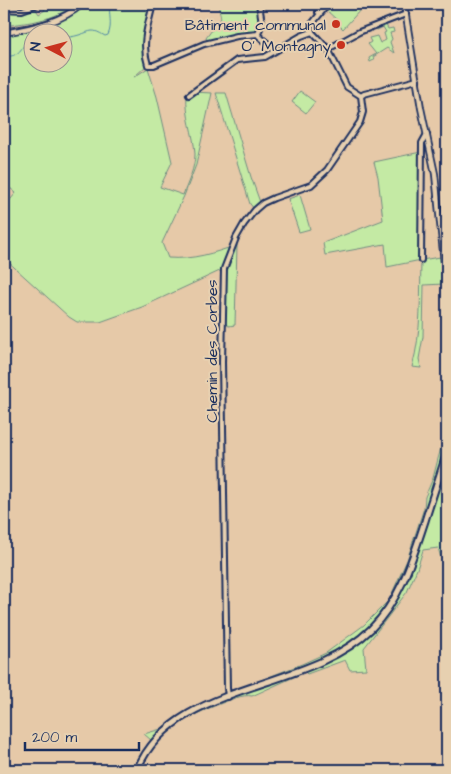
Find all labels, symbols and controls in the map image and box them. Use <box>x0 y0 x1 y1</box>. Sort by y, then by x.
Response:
place label: Bâtiment communal <box>185 14 326 36</box>
marker: Bâtiment communal <box>330 18 342 30</box>
north arrow <box>22 22 72 72</box>
place label: O' Montagny <box>241 35 331 58</box>
marker: O' Montagny <box>335 39 347 51</box>
text: N <box>26 41 46 52</box>
street label: Chemin des Corbes <box>201 279 223 423</box>
scale bar <box>25 719 139 751</box>
text: 200 m <box>32 727 78 748</box>

